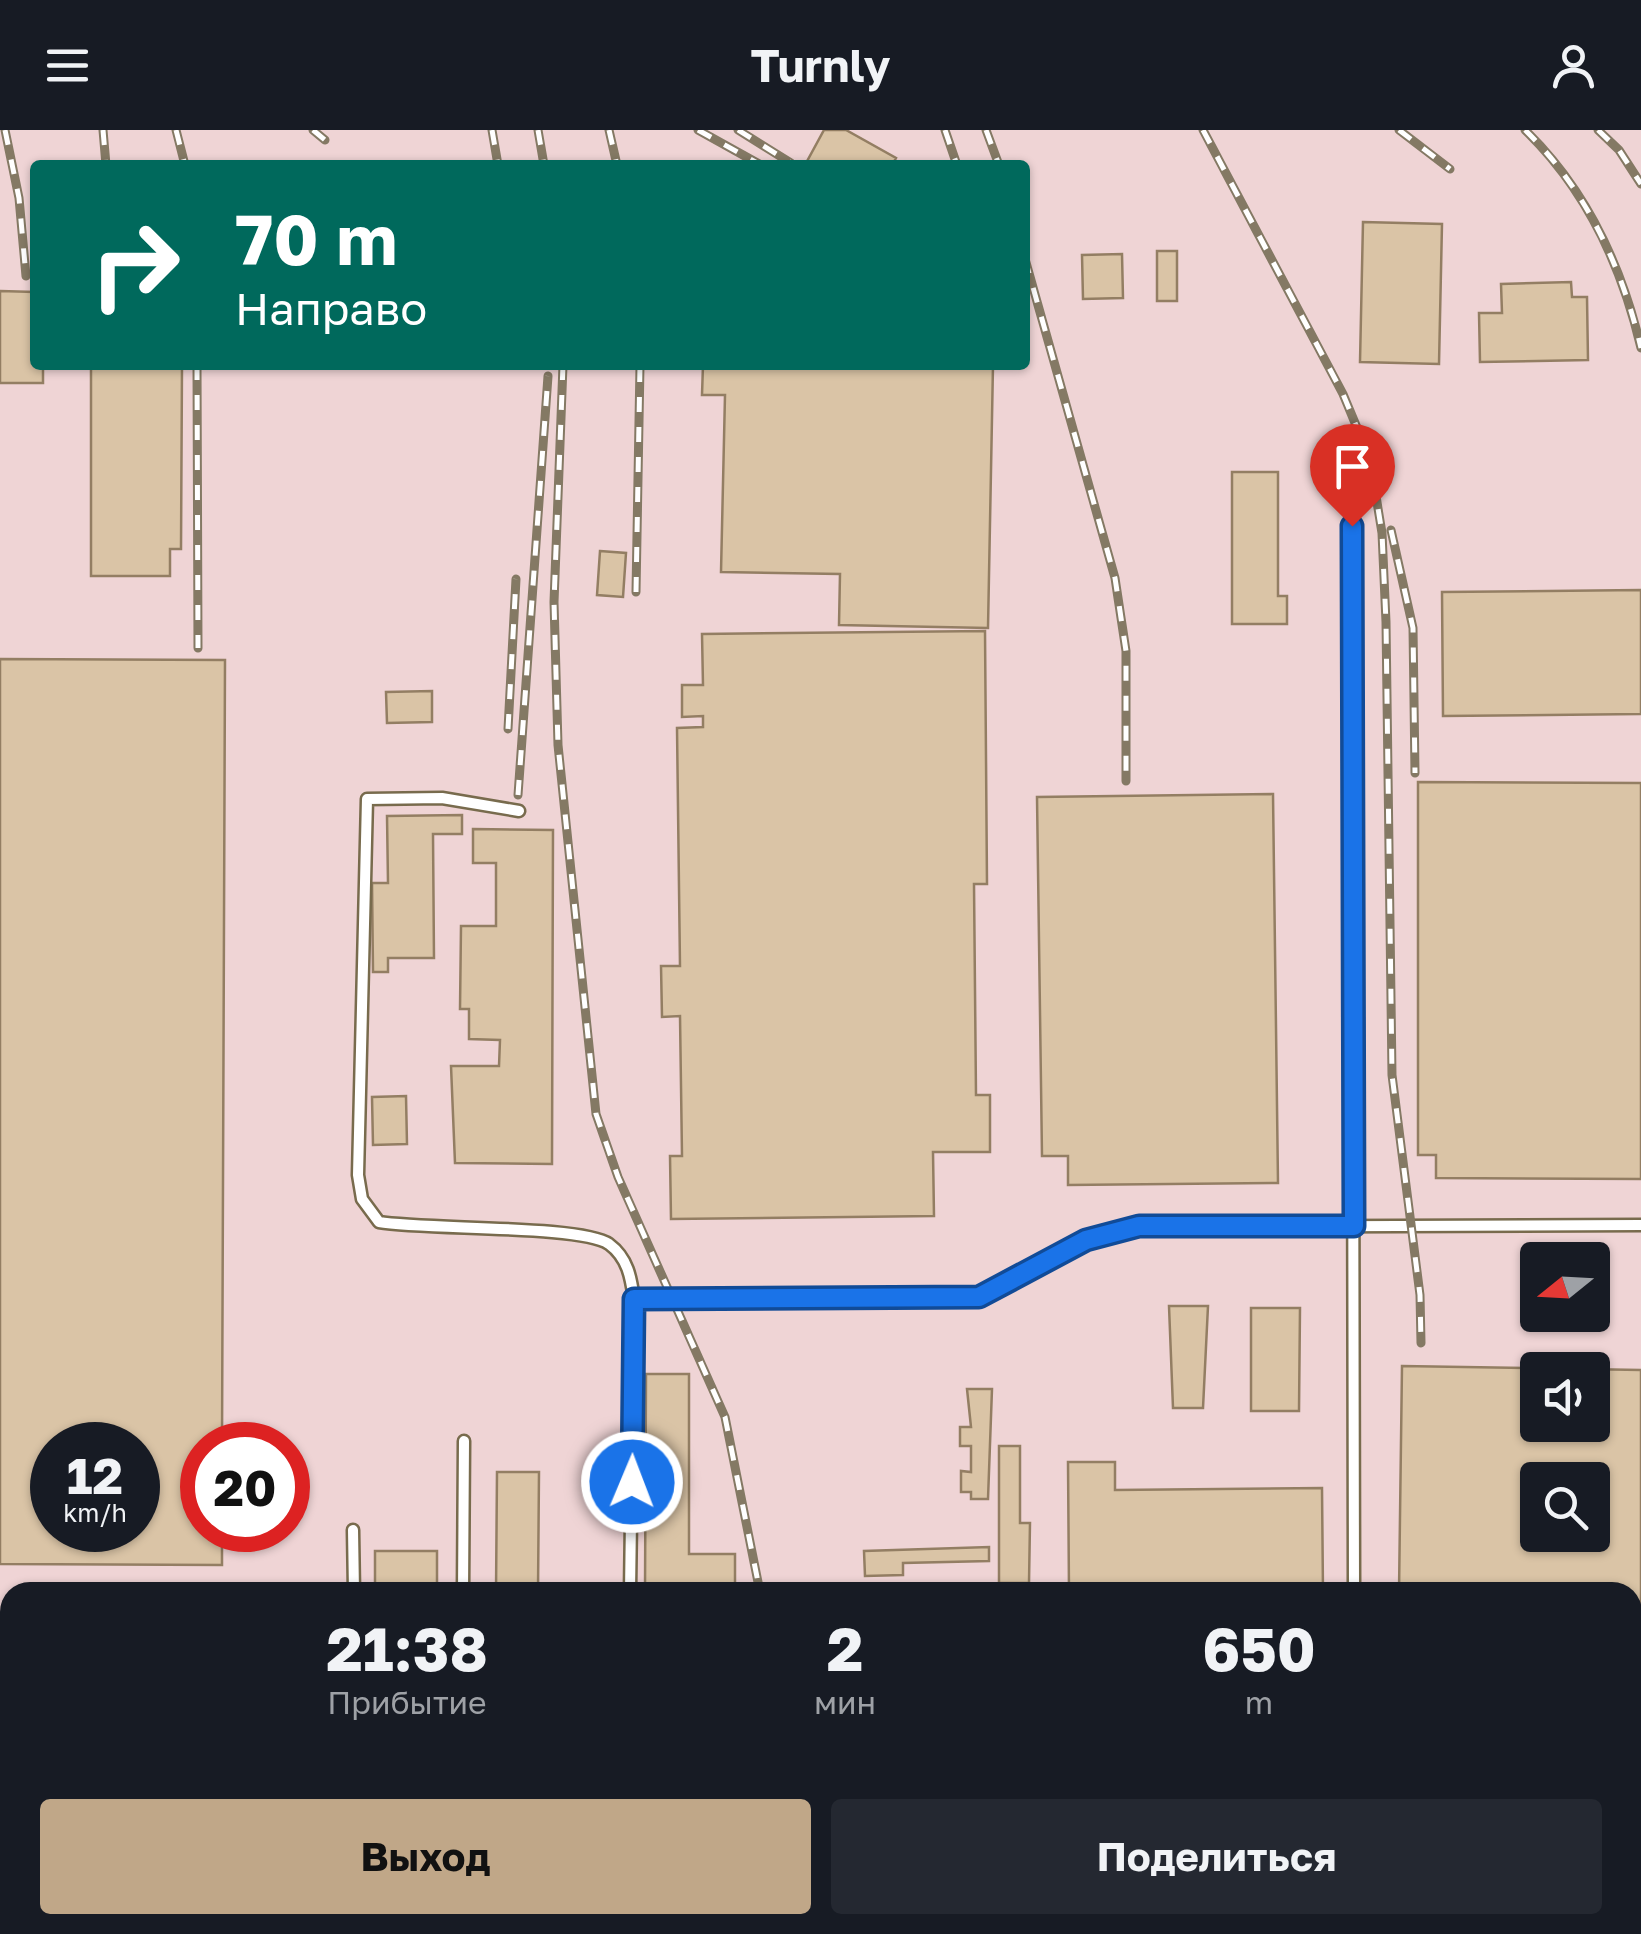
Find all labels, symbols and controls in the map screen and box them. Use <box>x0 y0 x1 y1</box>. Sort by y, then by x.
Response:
icon: menu <box>40 38 95 93</box>
text: Turnly <box>750 38 891 92</box>
icon: person <box>1546 38 1601 93</box>
text: 70 m <box>235 196 397 280</box>
icon: right <box>70 200 200 330</box>
text: Направо <box>235 281 427 335</box>
pin <box>1310 424 1395 527</box>
icon: arrive <box>1325 439 1380 494</box>
north arrow <box>1520 1242 1610 1332</box>
map controls <box>1520 1242 1610 1552</box>
button: sound <box>1520 1352 1610 1442</box>
speed limit sign: 20 <box>180 1422 310 1552</box>
position arrow <box>580 1430 684 1534</box>
text: 12 <box>67 1445 123 1505</box>
button: search <box>1520 1462 1610 1552</box>
text: km/h <box>63 1497 127 1528</box>
text: 21:38 <box>326 1612 488 1684</box>
text: 2 <box>827 1612 863 1684</box>
text: 650 <box>1202 1612 1316 1684</box>
text: Прибытие <box>327 1683 487 1721</box>
text: мин <box>814 1683 876 1721</box>
text: m <box>1245 1683 1273 1721</box>
button: Выход <box>40 1799 811 1914</box>
button: Поделиться <box>831 1799 1602 1914</box>

